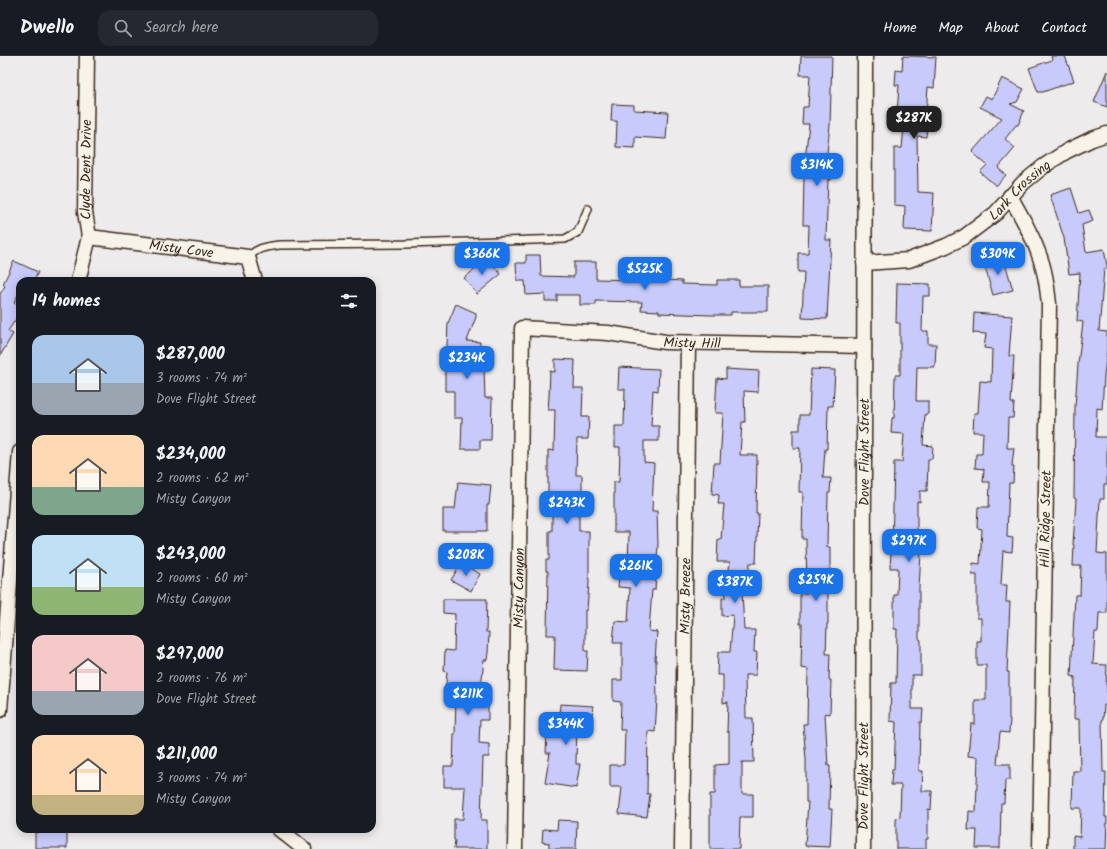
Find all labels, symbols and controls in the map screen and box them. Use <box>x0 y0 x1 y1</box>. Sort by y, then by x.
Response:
search box <box>98 10 378 46</box>
text: Dwello <box>20 13 74 43</box>
text: Search here <box>144 16 218 40</box>
icon: search <box>112 17 134 39</box>
text: Home <box>883 17 917 39</box>
text: Map <box>939 17 963 39</box>
text: About <box>985 17 1019 39</box>
text: Contact <box>1041 17 1087 39</box>
pin: $287K <box>886 106 942 140</box>
text: $287K <box>896 108 932 129</box>
street label: Clyde Dent Drive <box>75 119 98 221</box>
pin: $314K <box>789 153 845 187</box>
street label: Lark Crossing <box>985 154 1055 227</box>
text: $314K <box>800 155 834 176</box>
street label: Misty Cove <box>148 235 215 265</box>
pin: $366K <box>454 242 510 276</box>
pin: $309K <box>970 242 1026 276</box>
text: $366K <box>464 244 500 265</box>
text: $309K <box>980 244 1016 265</box>
pin: $525K <box>617 257 673 291</box>
text: $525K <box>627 259 663 280</box>
text: 14 homes <box>32 288 100 315</box>
icon: filters <box>338 290 360 312</box>
street label: Misty Hill <box>663 332 722 355</box>
text: $287,000 <box>156 341 225 368</box>
pin: $234K <box>439 346 495 380</box>
text: $234K <box>448 348 486 369</box>
icon: home <box>64 351 112 399</box>
text: 3 rooms · 74 m² <box>156 368 247 389</box>
text: Dove Flight Street <box>156 389 256 410</box>
street label: Dove Flight Street <box>854 397 876 506</box>
text: $234,000 <box>156 441 225 468</box>
icon: home <box>64 451 112 499</box>
text: 2 rooms · 62 m² <box>156 468 249 489</box>
street label: Hill Ridge Street <box>1034 469 1058 568</box>
text: Misty Canyon <box>156 489 231 510</box>
pin: $243K <box>539 491 595 525</box>
text: $243K <box>548 493 586 514</box>
pin: $297K <box>881 529 937 563</box>
text: $297K <box>891 531 927 552</box>
text: $243,000 <box>156 541 225 568</box>
pin: $208K <box>438 543 494 577</box>
text: $208K <box>447 545 485 566</box>
street label: Misty Canyon <box>508 547 531 629</box>
icon: home <box>64 551 112 599</box>
pin: $261K <box>608 554 664 588</box>
text: $261K <box>619 556 653 577</box>
street label: Misty Breeze <box>675 557 697 634</box>
text: 2 rooms · 60 m² <box>156 568 248 589</box>
pin: $259K <box>788 568 844 602</box>
pin: $387K <box>707 570 763 604</box>
text: $259K <box>798 570 834 591</box>
text: $387K <box>717 572 753 593</box>
text: Misty Canyon <box>156 589 231 610</box>
text: $297,000 <box>156 641 223 668</box>
icon: home <box>64 651 112 699</box>
text: 2 rooms · 76 m² <box>156 668 247 689</box>
pin: $211K <box>440 682 496 716</box>
text: $211K <box>453 684 483 705</box>
text: Dove Flight Street <box>156 689 256 710</box>
pin: $344K <box>538 712 594 746</box>
text: $344K <box>548 714 584 735</box>
street label: Dove Flight Street <box>853 721 875 830</box>
text: $211,000 <box>156 741 217 768</box>
icon: home <box>64 751 112 799</box>
text: 3 rooms · 74 m² <box>156 768 247 789</box>
text: Misty Canyon <box>156 789 231 810</box>

